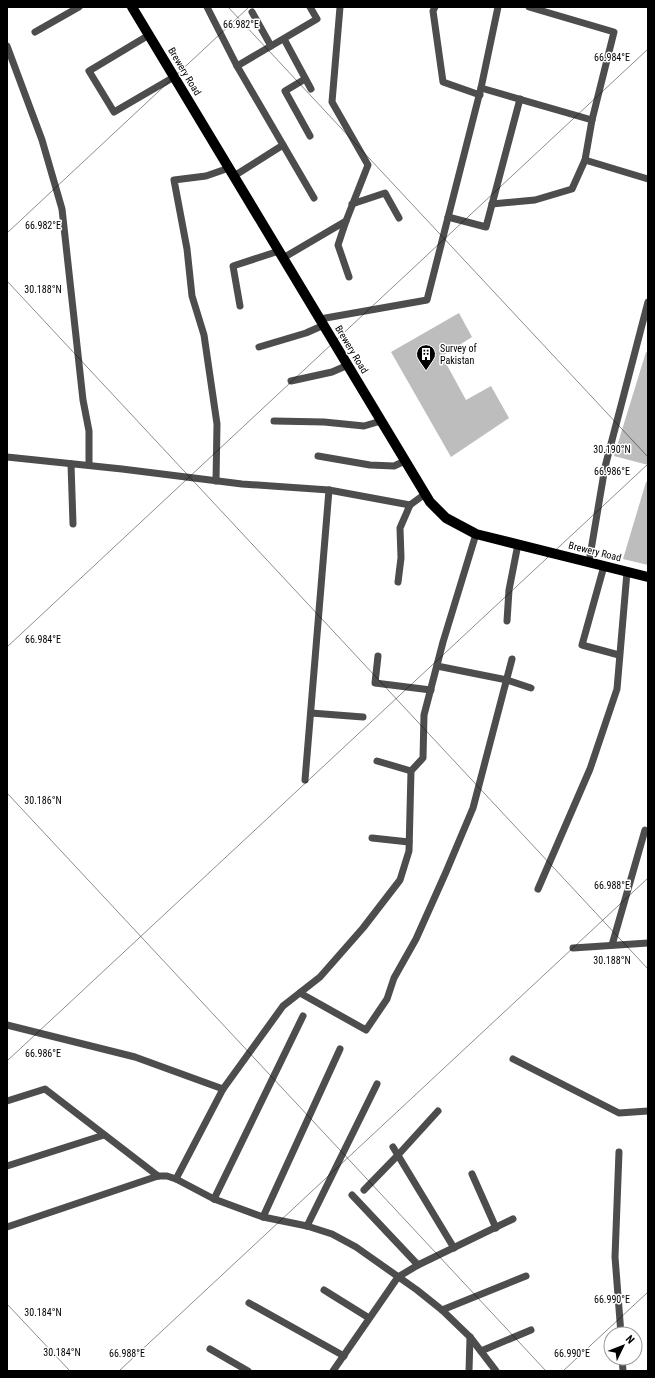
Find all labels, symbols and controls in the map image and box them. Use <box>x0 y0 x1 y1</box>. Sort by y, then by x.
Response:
text: 66.982°E <box>223 19 259 30</box>
street label: Brewery Road <box>166 45 203 97</box>
text: 66.984°E <box>594 52 630 63</box>
text: 66.982°E <box>25 220 61 231</box>
text: 30.188°N <box>24 284 62 295</box>
street label: Brewery Road <box>333 323 370 375</box>
building icon: Survey of Pakistan <box>415 343 437 371</box>
place label: Survey of Pakistan <box>440 343 477 366</box>
text: 30.190°N <box>593 444 631 455</box>
text: 66.986°E <box>594 466 630 477</box>
street label: Brewery Road <box>567 540 622 563</box>
text: 66.984°E <box>25 634 61 645</box>
text: 30.186°N <box>24 795 62 806</box>
text: 66.988°E <box>594 880 630 891</box>
text: 30.188°N <box>593 955 631 966</box>
text: 66.986°E <box>25 1048 61 1059</box>
text: 66.990°E <box>594 1294 630 1305</box>
text: 30.184°N <box>24 1307 62 1318</box>
north arrow <box>603 1326 643 1366</box>
text: N <box>623 1333 637 1347</box>
text: 30.184°N <box>43 1347 81 1358</box>
text: 66.988°E <box>109 1348 145 1359</box>
text: 66.990°E <box>554 1348 590 1359</box>

